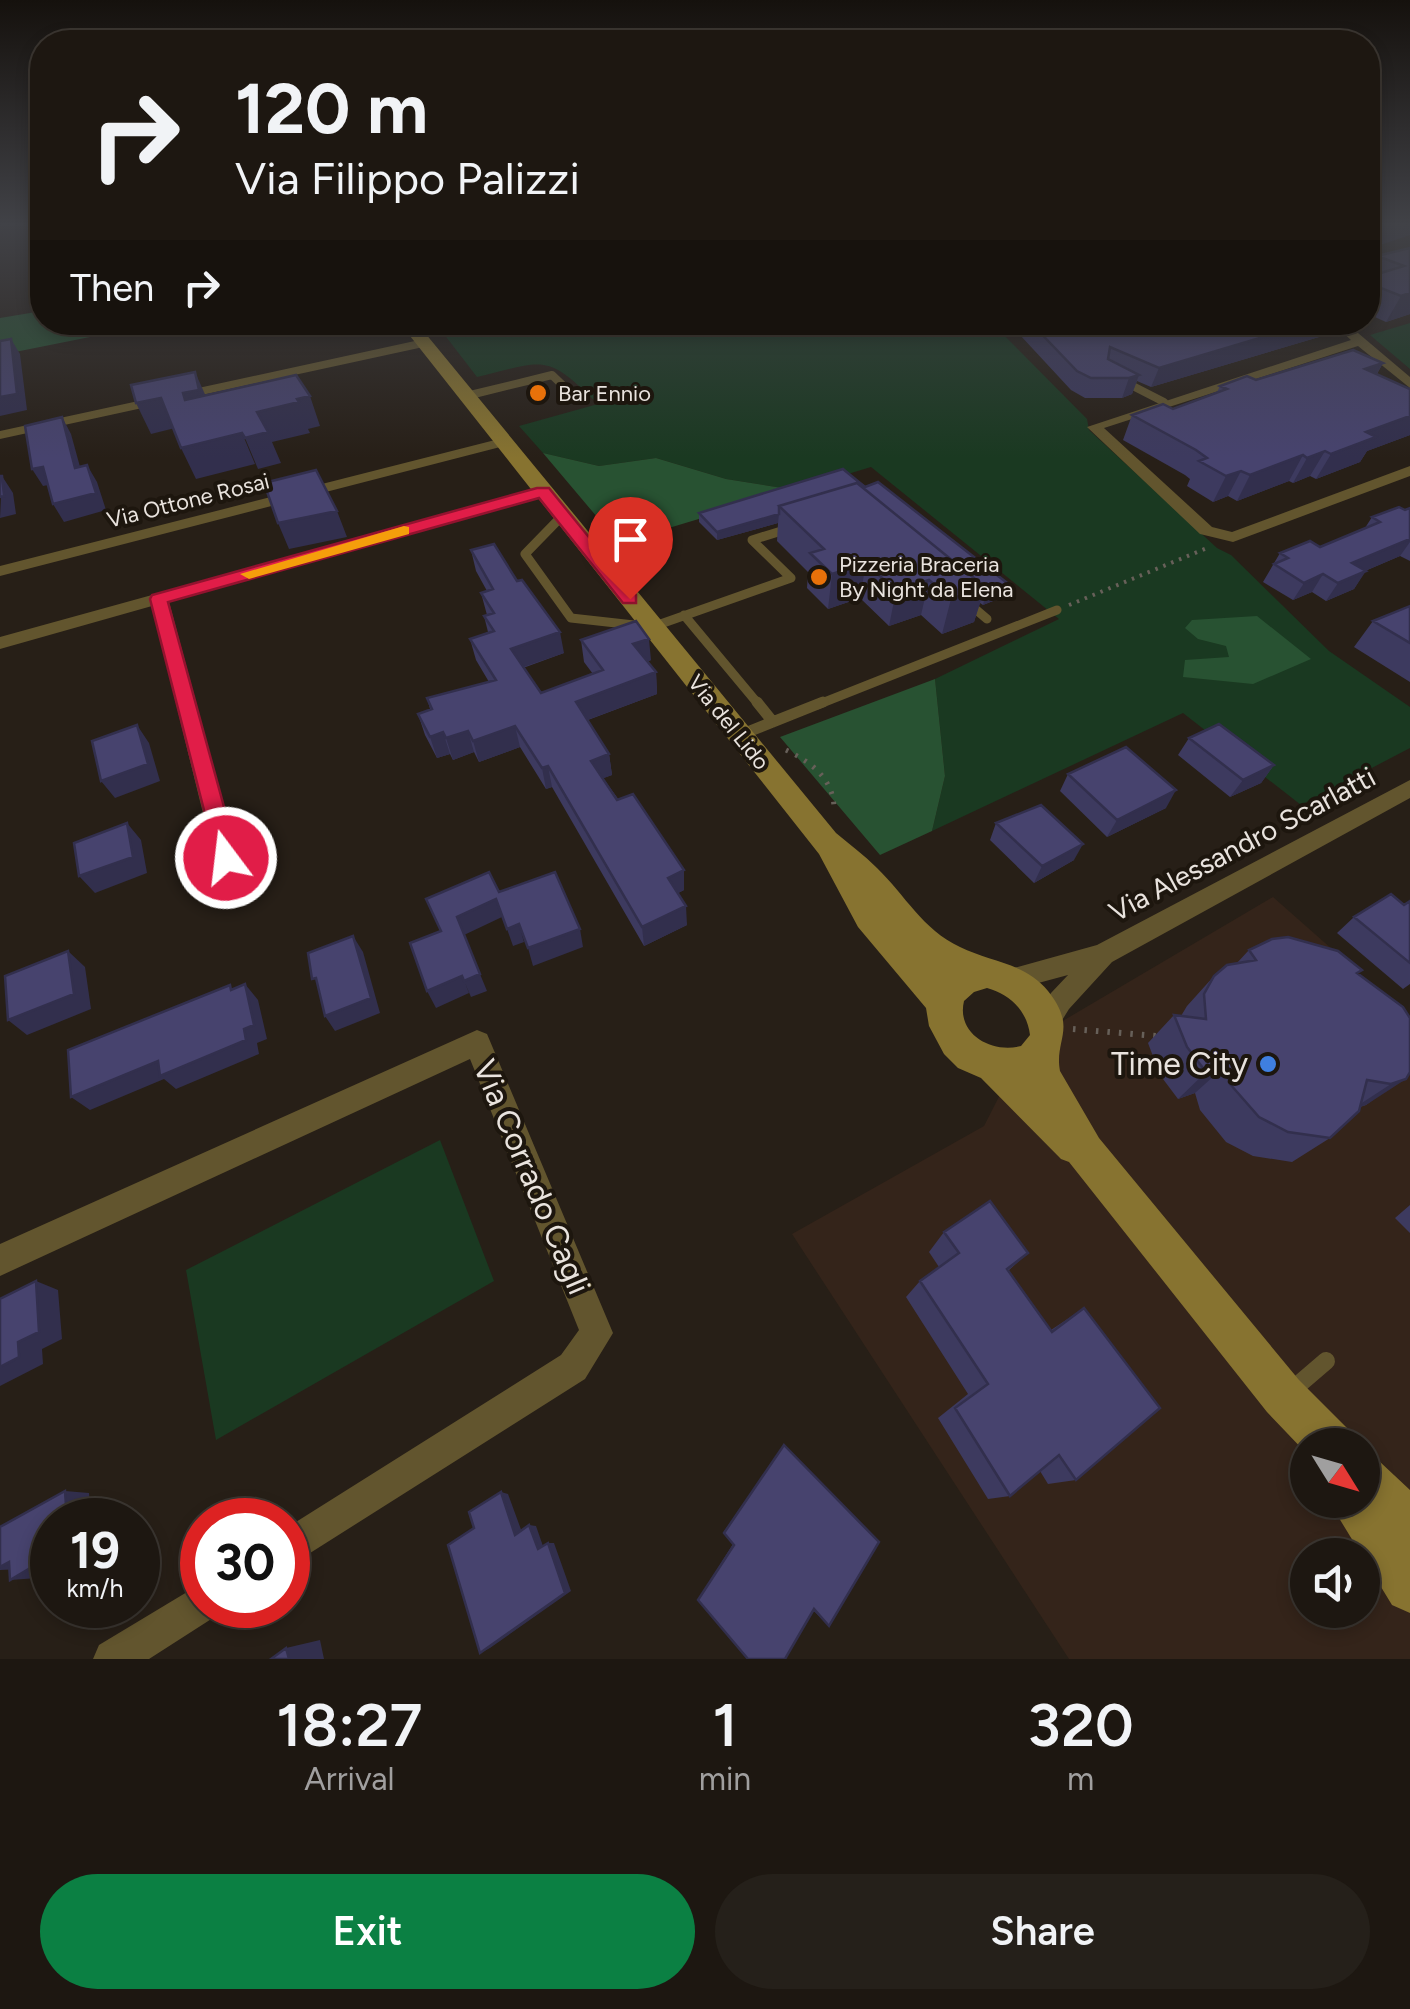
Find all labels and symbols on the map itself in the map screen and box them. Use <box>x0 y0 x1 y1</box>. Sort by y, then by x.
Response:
place label: Bar Ennio <box>558 380 651 407</box>
marker: Bar Ennio <box>527 382 549 404</box>
street label: Via Ottone Rosai <box>104 467 272 534</box>
pin <box>588 497 673 600</box>
place label: Pizzeria Braceria By Night da Elena <box>839 551 1013 603</box>
marker: Pizzeria Braceria By Night da Elena <box>808 566 830 588</box>
street label: Via del Lido <box>682 669 775 775</box>
street label: Via Alessandro Scarlatti <box>1103 759 1381 929</box>
position arrow <box>174 806 278 910</box>
place label: Time City <box>1111 1045 1248 1083</box>
marker: Time City <box>1257 1053 1279 1075</box>
street label: Via Corrado Cagli <box>465 1054 599 1300</box>
north arrow <box>1290 1428 1380 1518</box>
speed limit sign: 30 <box>180 1498 310 1628</box>

